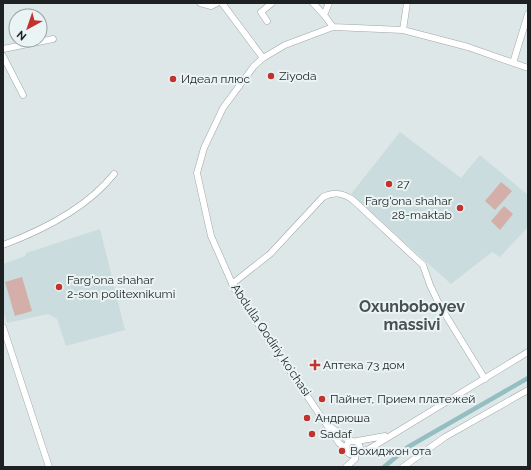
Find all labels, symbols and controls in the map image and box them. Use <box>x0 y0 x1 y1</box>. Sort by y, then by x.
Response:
north arrow <box>8 8 48 48</box>
text: N <box>14 28 29 43</box>
place label: Ziyoda <box>279 69 317 83</box>
marker: Ziyoda <box>266 71 276 81</box>
place label: Идеал плюс <box>181 72 251 86</box>
marker: Идеал плюс <box>168 74 178 84</box>
place label: 27 <box>397 177 410 191</box>
marker: 27 <box>384 179 394 189</box>
place label: Farg'ona shahar 28-maktab <box>365 194 453 222</box>
marker: Farg'ona shahar 28-maktab <box>455 203 465 213</box>
place label: Farg'ona shahar 2-son politexnikumi <box>67 273 175 301</box>
street label: Abdulla Qodiriy koʻchasi <box>228 281 314 399</box>
marker: Farg'ona shahar 2-son politexnikumi <box>54 282 64 292</box>
district label: Oxunboboyev massivi <box>359 297 465 334</box>
place label: Аптека 73 дом <box>323 358 405 372</box>
marker: Аптека 73 дом <box>310 360 320 370</box>
place label: Пайнет, Прием платежей <box>330 392 475 406</box>
marker: Пайнет, Прием платежей <box>317 394 327 404</box>
place label: Андрюша <box>315 411 370 425</box>
marker: Андрюша <box>302 413 312 423</box>
place label: Sadaf <box>320 427 353 441</box>
marker: Sadaf <box>307 429 317 439</box>
place label: Вохиджон ота <box>350 444 431 458</box>
marker: Вохиджон ота <box>337 446 347 456</box>

